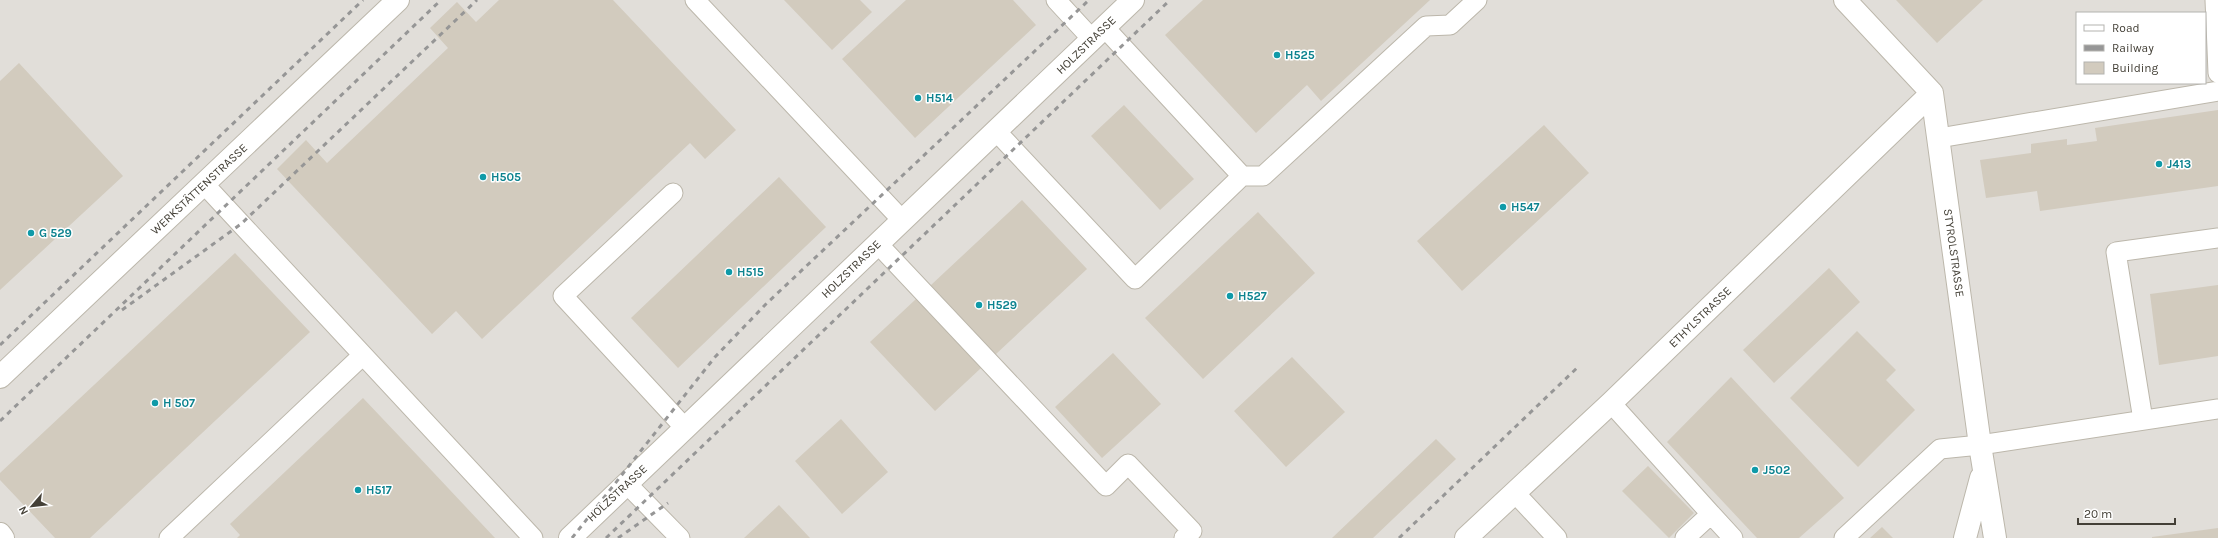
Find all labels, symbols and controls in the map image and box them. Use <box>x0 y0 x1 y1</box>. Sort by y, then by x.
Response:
legend <box>2076 12 2206 84</box>
street label: HOLZSTRASSE <box>1053 13 1119 77</box>
text: Road <box>2112 21 2140 35</box>
text: Railway <box>2112 41 2154 55</box>
place label: H525 <box>1285 48 1315 62</box>
marker: H525 <box>1272 50 1282 60</box>
text: Building <box>2112 61 2159 75</box>
place label: H514 <box>926 91 953 105</box>
marker: H514 <box>913 93 923 103</box>
street label: WERKSTÄTTENSTRASSE <box>148 141 250 237</box>
place label: J413 <box>2167 157 2191 171</box>
marker: J413 <box>2154 159 2164 169</box>
place label: H505 <box>491 170 521 184</box>
marker: H505 <box>478 172 488 182</box>
place label: H547 <box>1511 200 1540 214</box>
marker: H547 <box>1498 202 1508 212</box>
street label: STYROLSTRASSE <box>1941 208 1967 298</box>
place label: G 529 <box>39 226 72 240</box>
marker: G 529 <box>26 228 36 238</box>
street label: HOLZSTRASSE <box>818 237 884 301</box>
place label: H515 <box>737 265 764 279</box>
marker: H515 <box>724 267 734 277</box>
street label: ETHYLSTRASSE <box>1666 284 1734 350</box>
place label: H527 <box>1238 289 1267 303</box>
marker: H527 <box>1225 291 1235 301</box>
place label: H529 <box>987 298 1017 312</box>
marker: H529 <box>974 300 984 310</box>
place label: H 507 <box>163 396 195 410</box>
marker: H 507 <box>150 398 160 408</box>
street label: HOLZSTRASSE <box>584 462 650 524</box>
place label: J502 <box>1763 463 1790 477</box>
marker: J502 <box>1750 465 1760 475</box>
place label: H517 <box>366 483 392 497</box>
marker: H517 <box>353 485 363 495</box>
north arrow <box>12 486 52 526</box>
scale bar <box>2078 500 2175 526</box>
text: N <box>16 504 31 517</box>
text: 20 m <box>2084 507 2112 521</box>

